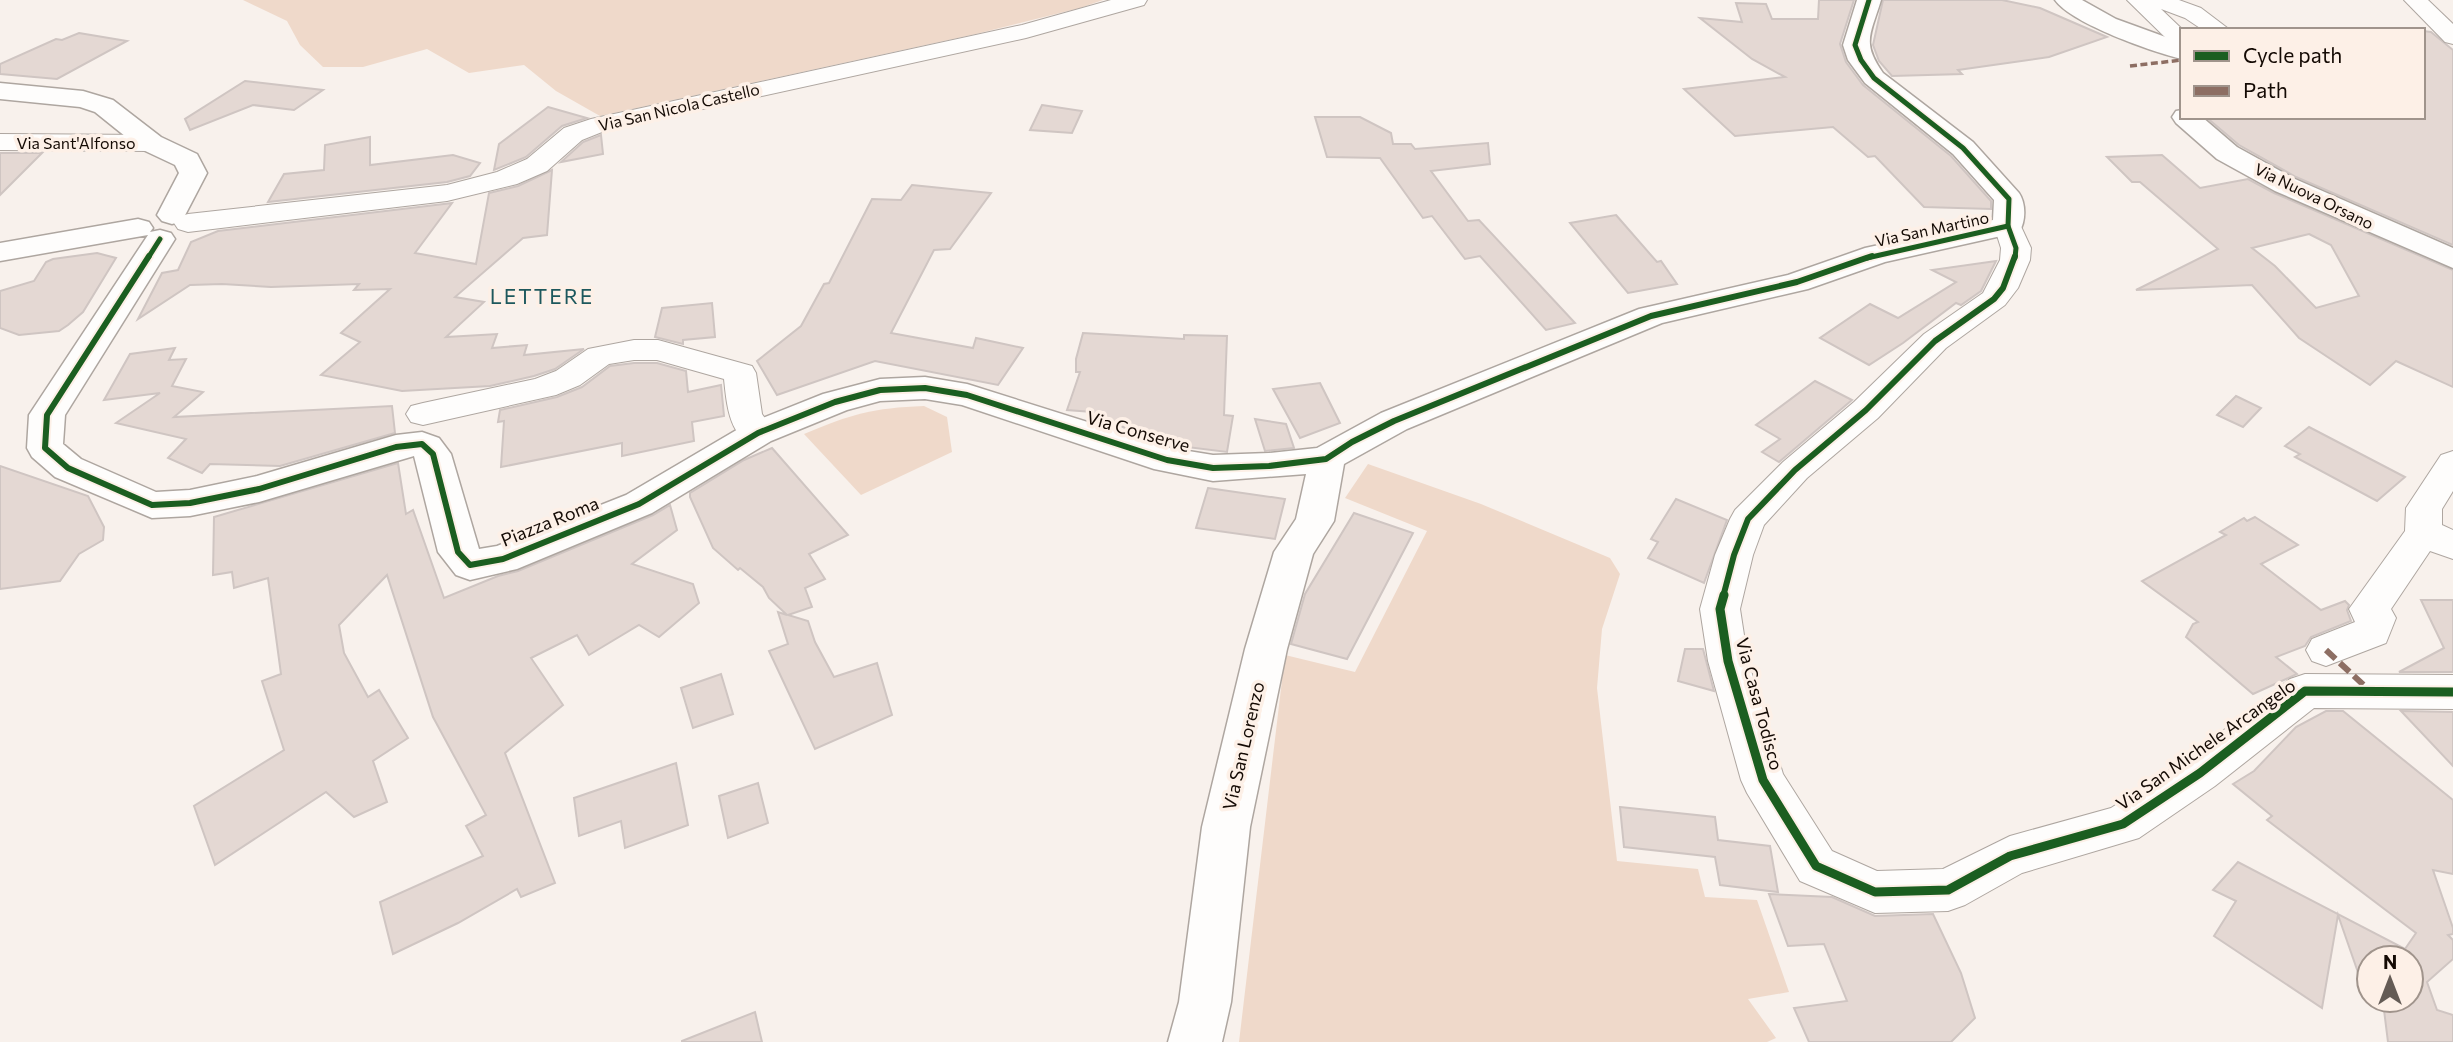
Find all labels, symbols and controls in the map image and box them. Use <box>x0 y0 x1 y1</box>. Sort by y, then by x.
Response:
legend <box>2180 28 2425 119</box>
text: Cycle path <box>2243 42 2342 67</box>
text: Path <box>2243 77 2288 102</box>
street label: Via San Nicola Castello <box>596 79 761 134</box>
street label: Via Sant'Alfonso <box>17 133 135 152</box>
street label: Via Nuova Orsano <box>2252 159 2377 233</box>
street label: Via San Martino <box>1873 207 1991 250</box>
district label: LETTERE <box>490 283 594 308</box>
street label: Via Conserve <box>1084 406 1193 456</box>
street label: Piazza Roma <box>498 491 602 551</box>
street label: Via Casa Todisco <box>1732 635 1788 772</box>
street label: Via San Michele Arcangelo <box>2111 674 2299 815</box>
street label: Via San Lorenzo <box>1218 679 1268 812</box>
north arrow <box>2355 944 2425 1014</box>
text: N <box>2383 950 2397 973</box>

